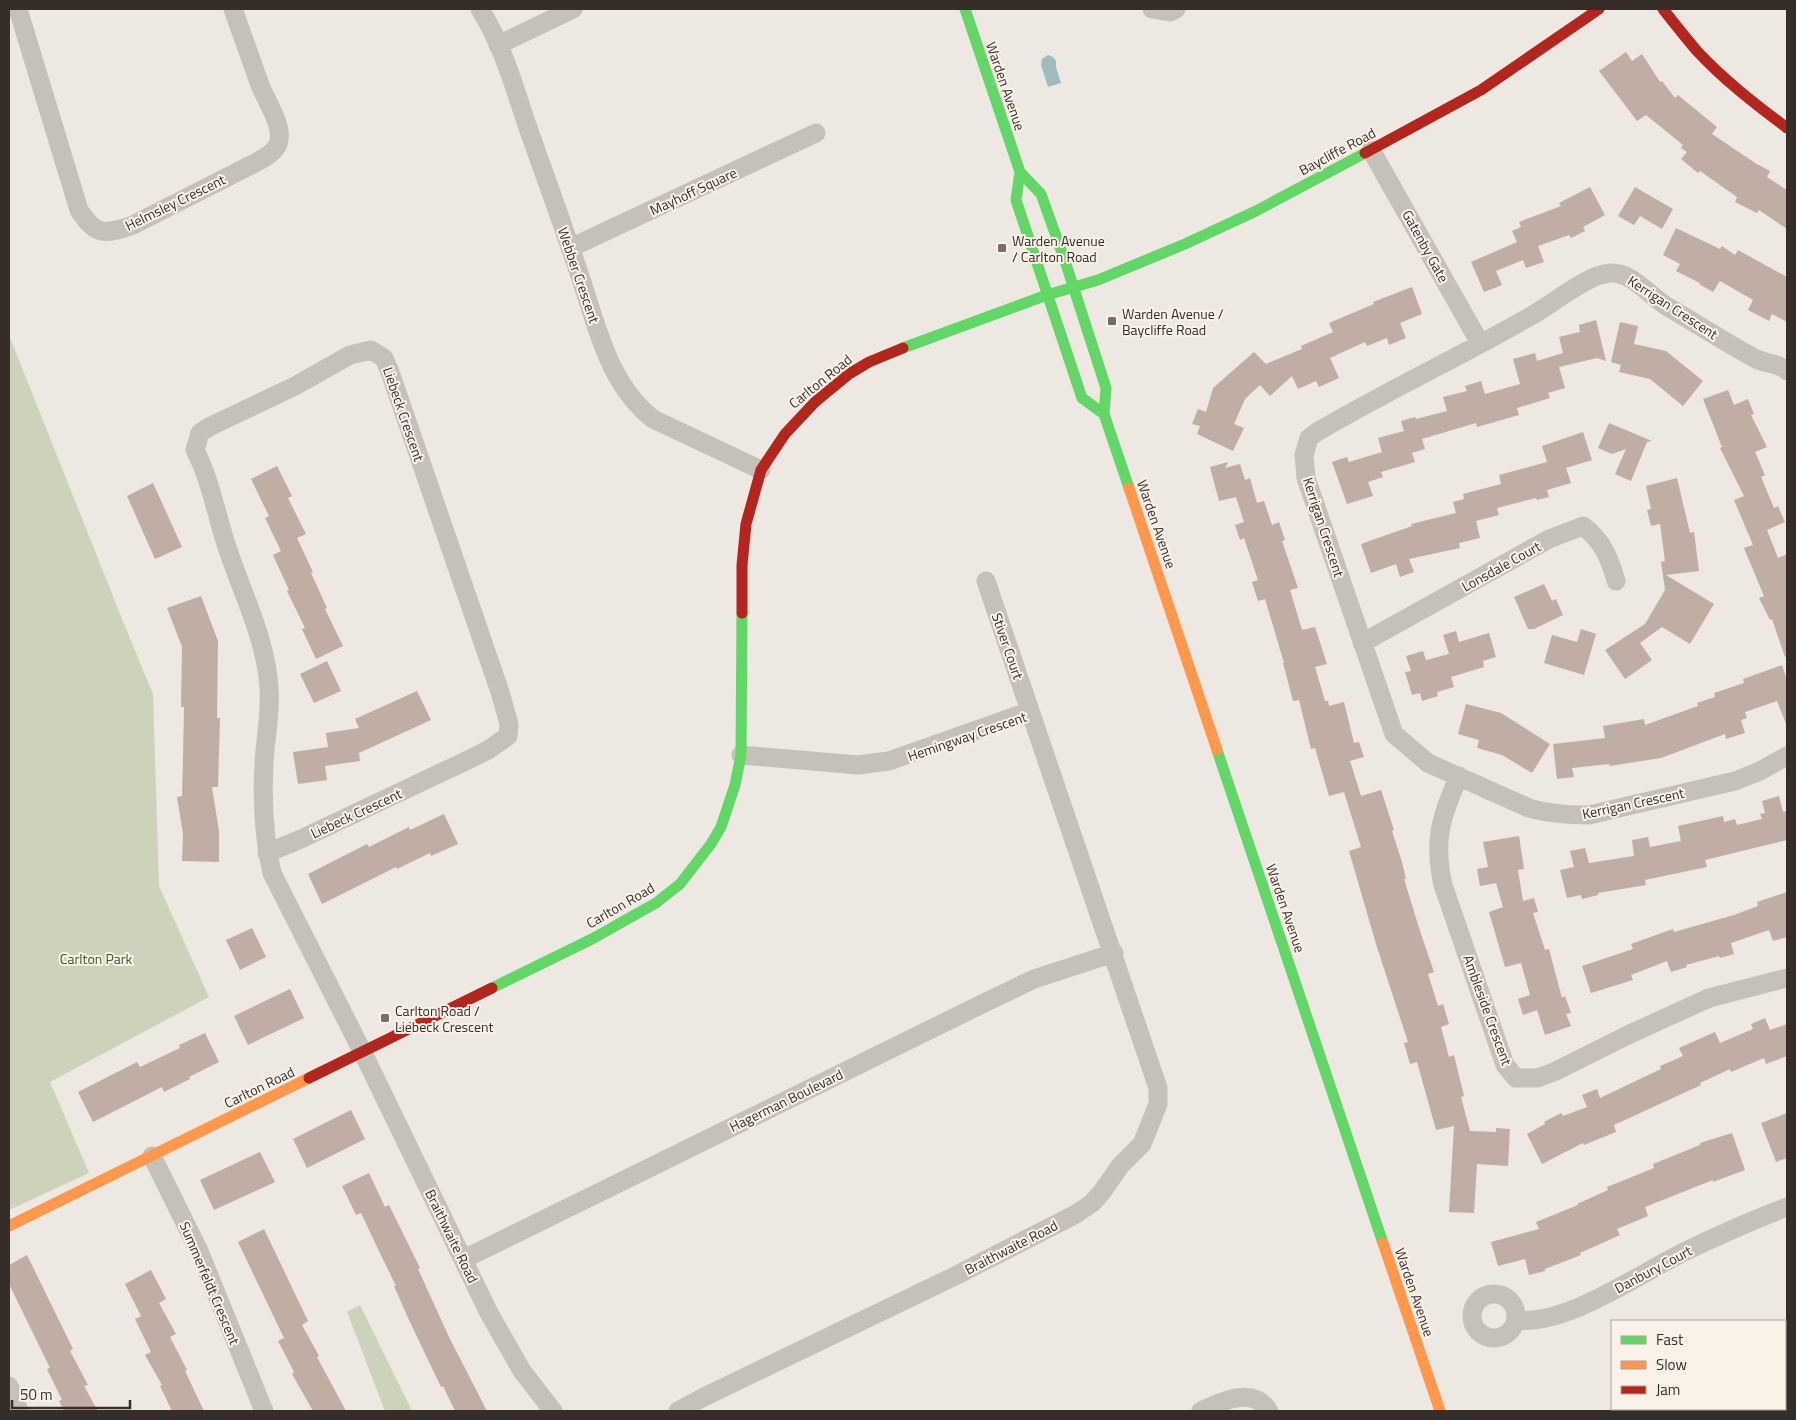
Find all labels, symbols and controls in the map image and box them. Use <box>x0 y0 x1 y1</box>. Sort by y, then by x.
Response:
street label: Warden Avenue <box>981 39 1031 133</box>
street label: Baycliffe Road <box>1295 122 1379 180</box>
street label: Mayhoff Square <box>646 162 740 220</box>
street label: Helmsley Crescent <box>121 169 229 235</box>
street label: Gatenby Gate <box>1397 206 1455 286</box>
street label: Webber Crescent <box>553 224 605 326</box>
place label: Warden Avenue / Carlton Road <box>1012 230 1105 267</box>
marker: Warden Avenue / Carlton Road <box>996 242 1008 254</box>
street label: Kerrigan Crescent <box>1624 270 1722 344</box>
place label: Warden Avenue / Baycliffe Road <box>1122 303 1224 340</box>
marker: Warden Avenue / Baycliffe Road <box>1106 315 1118 327</box>
street label: Carlton Road <box>784 349 856 413</box>
street label: Liebeck Crescent <box>378 364 430 464</box>
street label: Kerrigan Crescent <box>1298 474 1350 580</box>
street label: Warden Avenue <box>1132 477 1182 571</box>
street label: Lonsdale Court <box>1457 535 1545 596</box>
street label: Stiver Court <box>987 610 1029 682</box>
street label: Hemingway Crescent <box>905 706 1029 766</box>
street label: Kerrigan Crescent <box>1580 782 1686 824</box>
street label: Liebeck Crescent <box>307 783 405 843</box>
street label: Warden Avenue <box>1261 861 1311 955</box>
street label: Carlton Road <box>582 877 658 933</box>
park label: Carlton Park <box>60 948 132 969</box>
street label: Ambleside Crescent <box>1458 952 1518 1068</box>
place label: Carlton Road / Liebeck Crescent <box>395 1000 494 1037</box>
marker: Carlton Road / Liebeck Crescent <box>379 1012 391 1024</box>
street label: Carlton Road <box>220 1061 298 1113</box>
street label: Hagerman Boulevard <box>726 1063 846 1137</box>
street label: Braithwaite Road <box>420 1186 484 1286</box>
street label: Braithwaite Road <box>961 1214 1061 1280</box>
street label: Summerfeldt Crescent <box>175 1218 245 1348</box>
street label: Danbury Court <box>1610 1240 1696 1298</box>
street label: Warden Avenue <box>1390 1245 1440 1339</box>
legend <box>1611 1320 1786 1410</box>
text: Fast <box>1656 1328 1684 1351</box>
text: Slow <box>1656 1353 1687 1376</box>
scale bar <box>12 1378 130 1410</box>
text: Jam <box>1656 1378 1680 1401</box>
text: 50 m <box>20 1383 53 1406</box>

